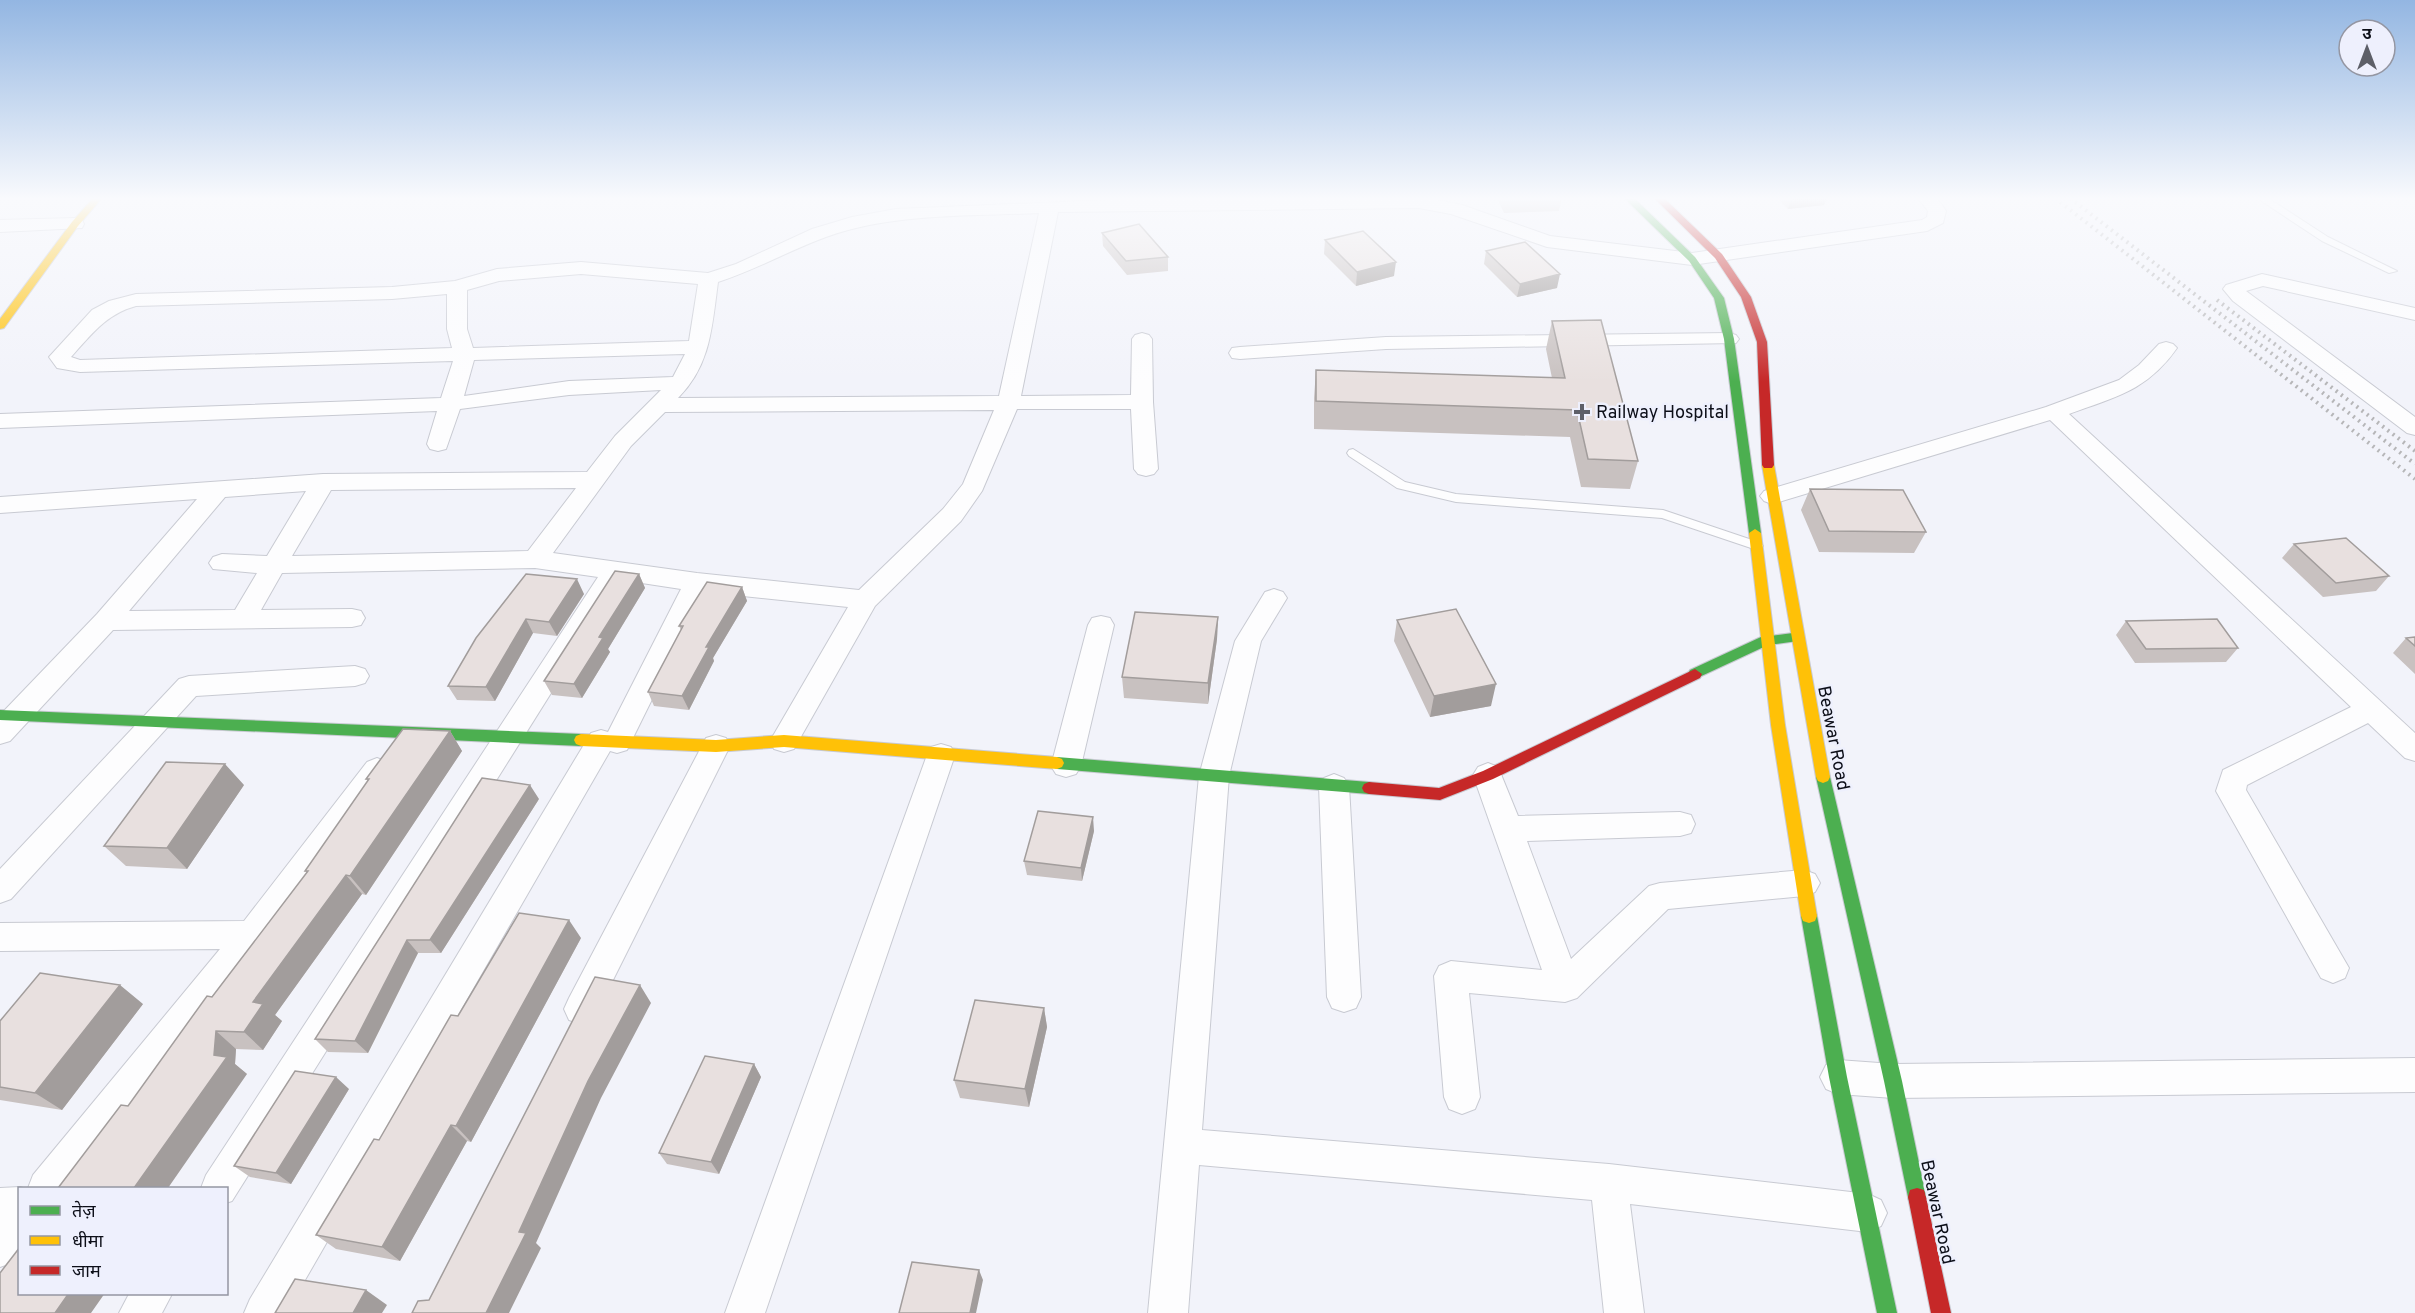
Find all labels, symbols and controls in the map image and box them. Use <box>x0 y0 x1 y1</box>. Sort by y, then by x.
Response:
north arrow <box>2337 18 2397 78</box>
text: उ <box>2362 25 2372 45</box>
place label: Railway Hospital <box>1596 402 1729 425</box>
marker: Railway Hospital <box>1573 403 1591 421</box>
street label: Beawar Road <box>1811 684 1854 793</box>
street label: Beawar Road <box>1914 1158 1959 1267</box>
legend <box>18 1187 228 1295</box>
text: तेज़ <box>72 1200 96 1224</box>
text: धीमा <box>72 1231 103 1254</box>
text: जाम <box>72 1261 102 1284</box>

